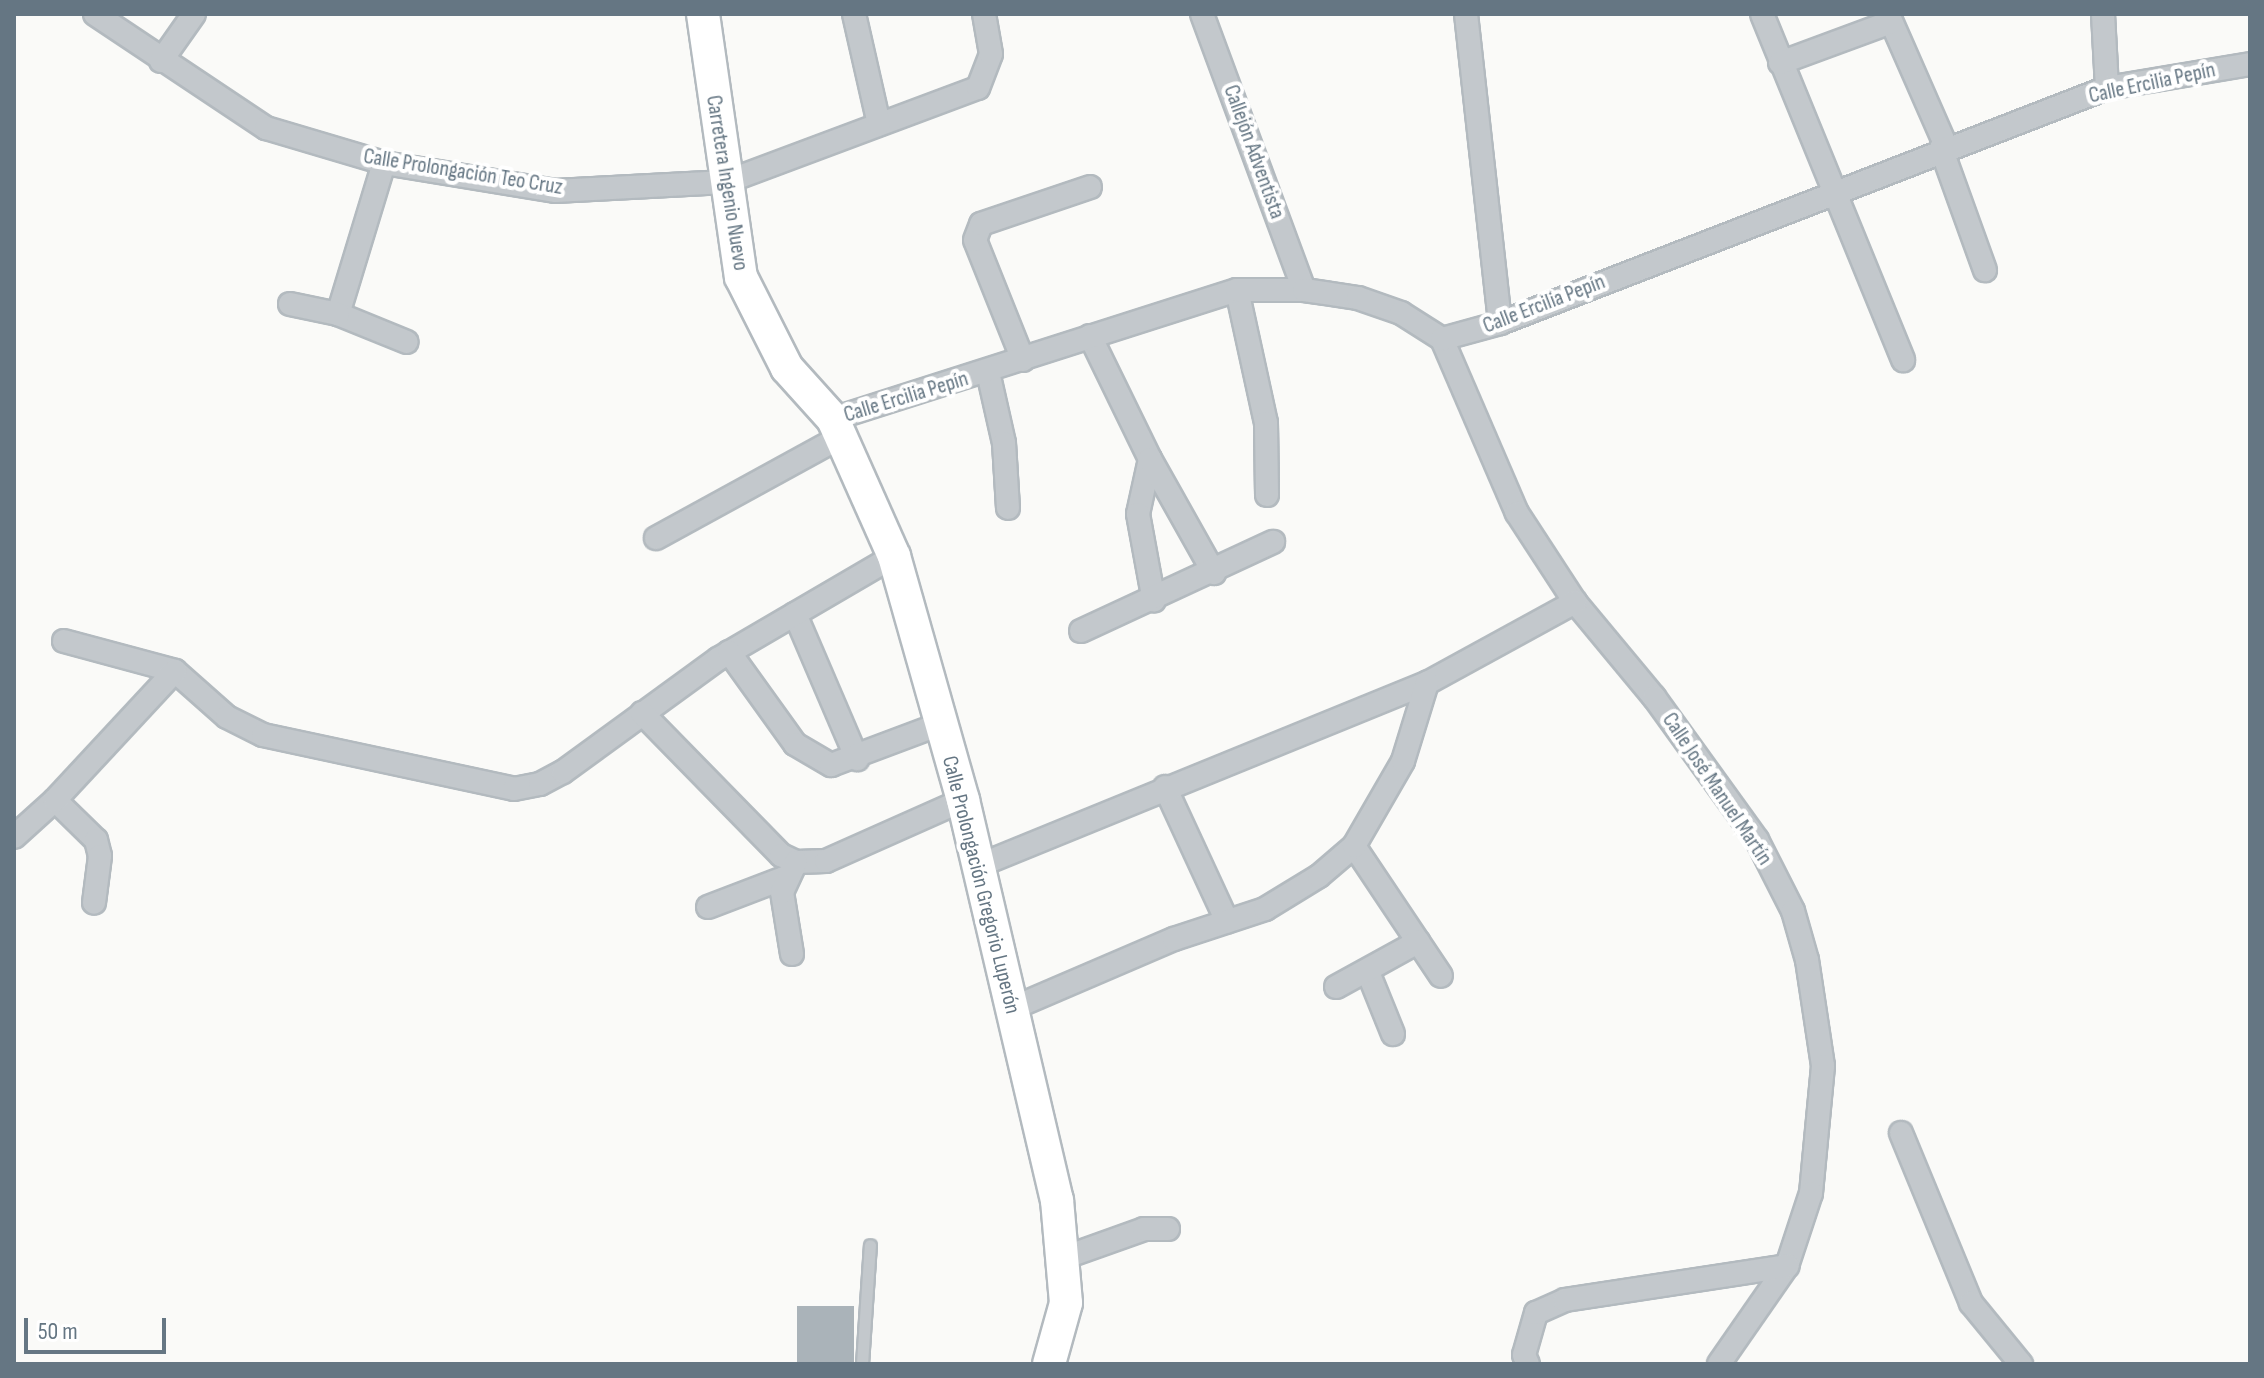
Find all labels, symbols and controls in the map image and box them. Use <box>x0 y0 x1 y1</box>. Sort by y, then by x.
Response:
street label: Calle Ercilia Pepín <box>2086 57 2218 109</box>
street label: Callejón Adventista <box>1218 81 1290 223</box>
street label: Carretera Ingenio Nuevo <box>700 93 754 273</box>
street label: Calle Prolongación Teo Cruz <box>362 143 564 201</box>
street label: Calle Ercilia Pepín <box>1479 269 1609 339</box>
street label: Calle Ercilia Pepín <box>841 366 971 428</box>
street label: Calle José Manuel Martín <box>1656 708 1778 870</box>
street label: Calle Prolongación Gregorio Luperón <box>936 753 1026 1017</box>
scale bar <box>28 1302 170 1352</box>
text: 50 m <box>38 1317 78 1346</box>

